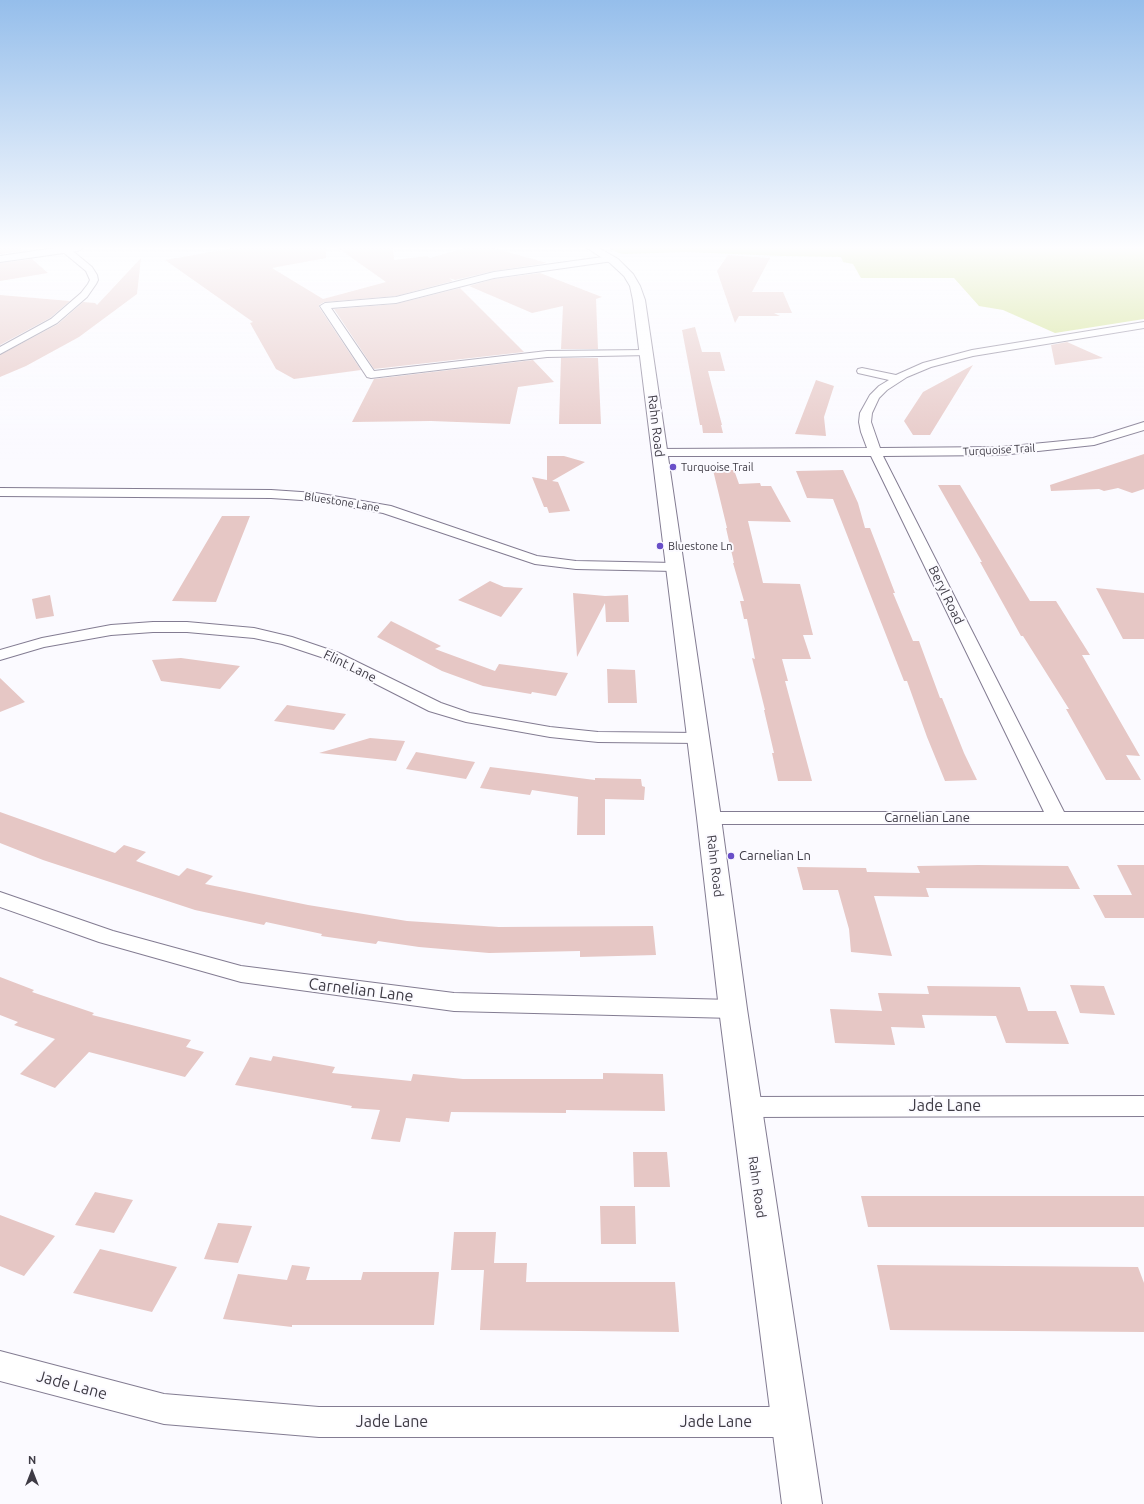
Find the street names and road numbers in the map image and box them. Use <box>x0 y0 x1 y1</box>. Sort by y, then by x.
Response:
street label: Rahn Road <box>644 394 668 458</box>
street label: Turquoise Trail <box>962 442 1036 458</box>
street label: Bluestone Lane <box>303 490 381 514</box>
street label: Beryl Road <box>925 563 967 627</box>
street label: Flint Lane <box>321 647 379 685</box>
street label: Carnelian Lane <box>884 810 970 826</box>
street label: Rahn Road <box>703 834 727 898</box>
street label: Carnelian Lane <box>307 974 415 1006</box>
street label: Jade Lane <box>909 1096 981 1116</box>
street label: Rahn Road <box>745 1155 769 1219</box>
street label: Jade Lane <box>35 1366 109 1404</box>
street label: Jade Lane <box>356 1412 428 1432</box>
street label: Jade Lane <box>680 1412 752 1432</box>

